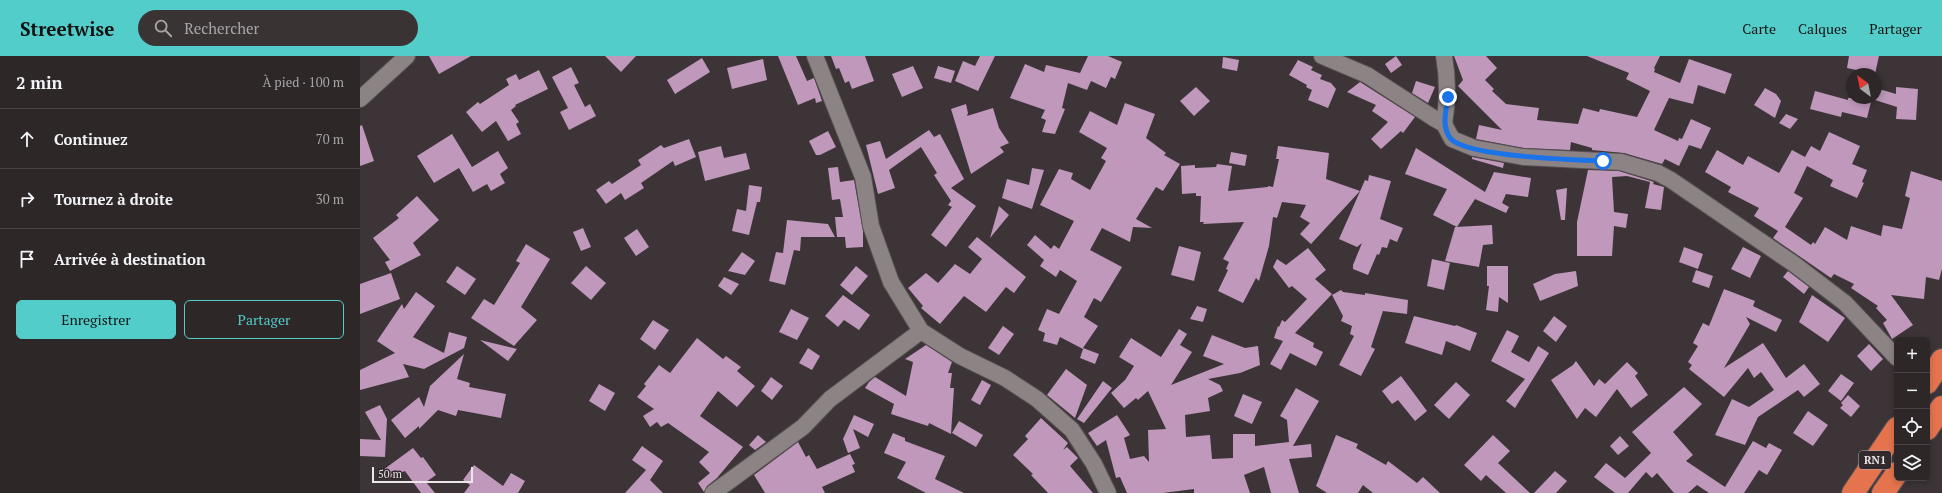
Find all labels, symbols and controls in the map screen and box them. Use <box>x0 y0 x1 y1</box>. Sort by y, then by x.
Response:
search box <box>138 10 418 46</box>
text: Streetwise <box>20 16 114 41</box>
icon: search <box>152 17 174 39</box>
text: Rechercher <box>184 18 259 38</box>
text: Carte <box>1742 19 1776 38</box>
text: Calques <box>1798 19 1847 38</box>
text: Partager <box>1869 19 1922 38</box>
north arrow <box>1846 68 1882 104</box>
text: 2 min <box>16 71 63 94</box>
text: À pied · 100 m <box>263 73 344 91</box>
route end <box>1439 88 1457 106</box>
icon: ahead <box>16 128 38 150</box>
text: Continuez <box>54 129 128 149</box>
text: 70 m <box>316 130 344 148</box>
route start <box>1594 152 1612 170</box>
icon: right <box>16 188 38 210</box>
text: Tournez à droite <box>54 189 173 209</box>
text: 30 m <box>316 190 344 208</box>
icon: arrive <box>16 248 38 270</box>
text: Arrivée à destination <box>54 249 206 269</box>
button: Enregistrer <box>16 300 176 339</box>
button: Partager <box>184 300 344 339</box>
map controls <box>1894 337 1930 481</box>
button: + <box>1894 337 1930 373</box>
button: − <box>1894 373 1930 409</box>
button: locate <box>1894 409 1930 445</box>
button: layers <box>1894 445 1930 481</box>
road number: RN1 <box>1859 451 1891 469</box>
scale bar <box>372 465 473 484</box>
text: 50 m <box>378 467 402 481</box>

